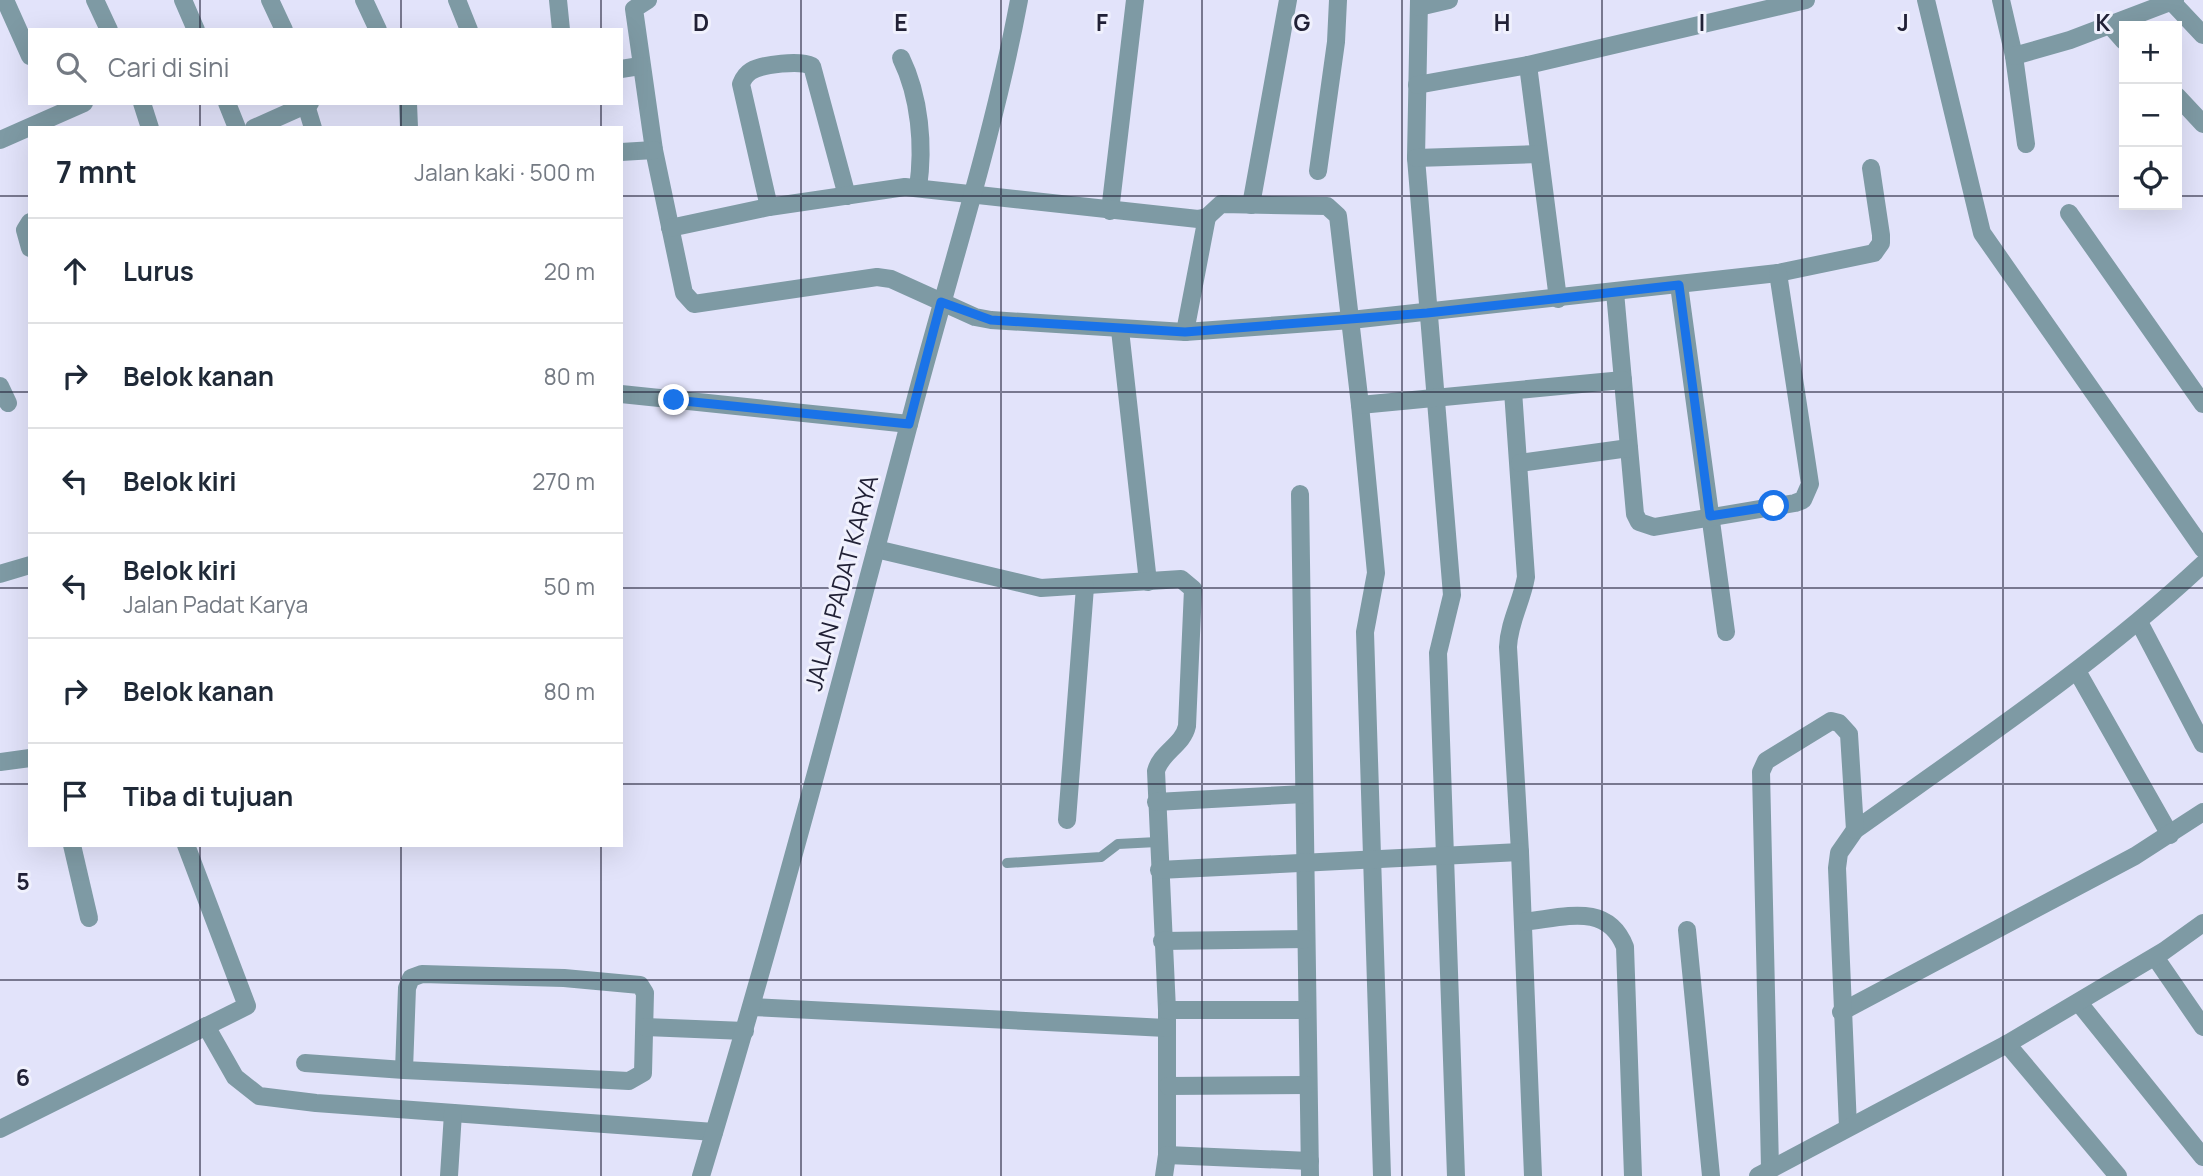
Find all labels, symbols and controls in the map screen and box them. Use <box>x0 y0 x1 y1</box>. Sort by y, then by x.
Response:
text: D <box>693 6 709 38</box>
text: E <box>894 6 908 38</box>
text: F <box>1096 6 1108 38</box>
text: G <box>1294 6 1311 38</box>
text: H <box>1494 6 1510 38</box>
text: I <box>1699 6 1705 38</box>
text: J <box>1897 6 1909 38</box>
text: K <box>2096 6 2111 38</box>
map controls <box>2119 21 2182 210</box>
button: + <box>2119 21 2182 84</box>
search box <box>28 28 623 105</box>
icon: search <box>52 48 90 86</box>
text: Cari di sini <box>108 49 230 85</box>
button: − <box>2119 84 2182 147</box>
button: locate <box>2119 147 2182 210</box>
text: 7 mnt <box>56 151 137 192</box>
text: Jalan kaki · 500 m <box>414 156 595 188</box>
icon: ahead <box>56 252 94 290</box>
text: Lurus <box>123 253 194 289</box>
text: 20 m <box>544 255 595 287</box>
icon: right <box>56 357 94 395</box>
text: Belok kanan <box>123 358 274 394</box>
text: 80 m <box>544 360 595 392</box>
route end <box>658 384 689 415</box>
icon: left <box>56 462 94 500</box>
text: Belok kiri <box>123 463 237 499</box>
text: 270 m <box>532 465 595 497</box>
street label: JALAN PADAT KARYA <box>796 471 885 694</box>
route start <box>1758 490 1789 521</box>
text: Belok kiri <box>123 552 237 588</box>
icon: left <box>56 567 94 605</box>
text: 50 m <box>544 570 595 602</box>
text: Jalan Padat Karya <box>123 588 308 620</box>
icon: right <box>56 672 94 710</box>
text: Belok kanan <box>123 673 274 709</box>
text: 80 m <box>544 675 595 707</box>
icon: arrive <box>56 777 94 815</box>
text: Tiba di tujuan <box>123 778 293 814</box>
text: 5 <box>16 865 30 897</box>
text: 6 <box>16 1061 30 1093</box>

